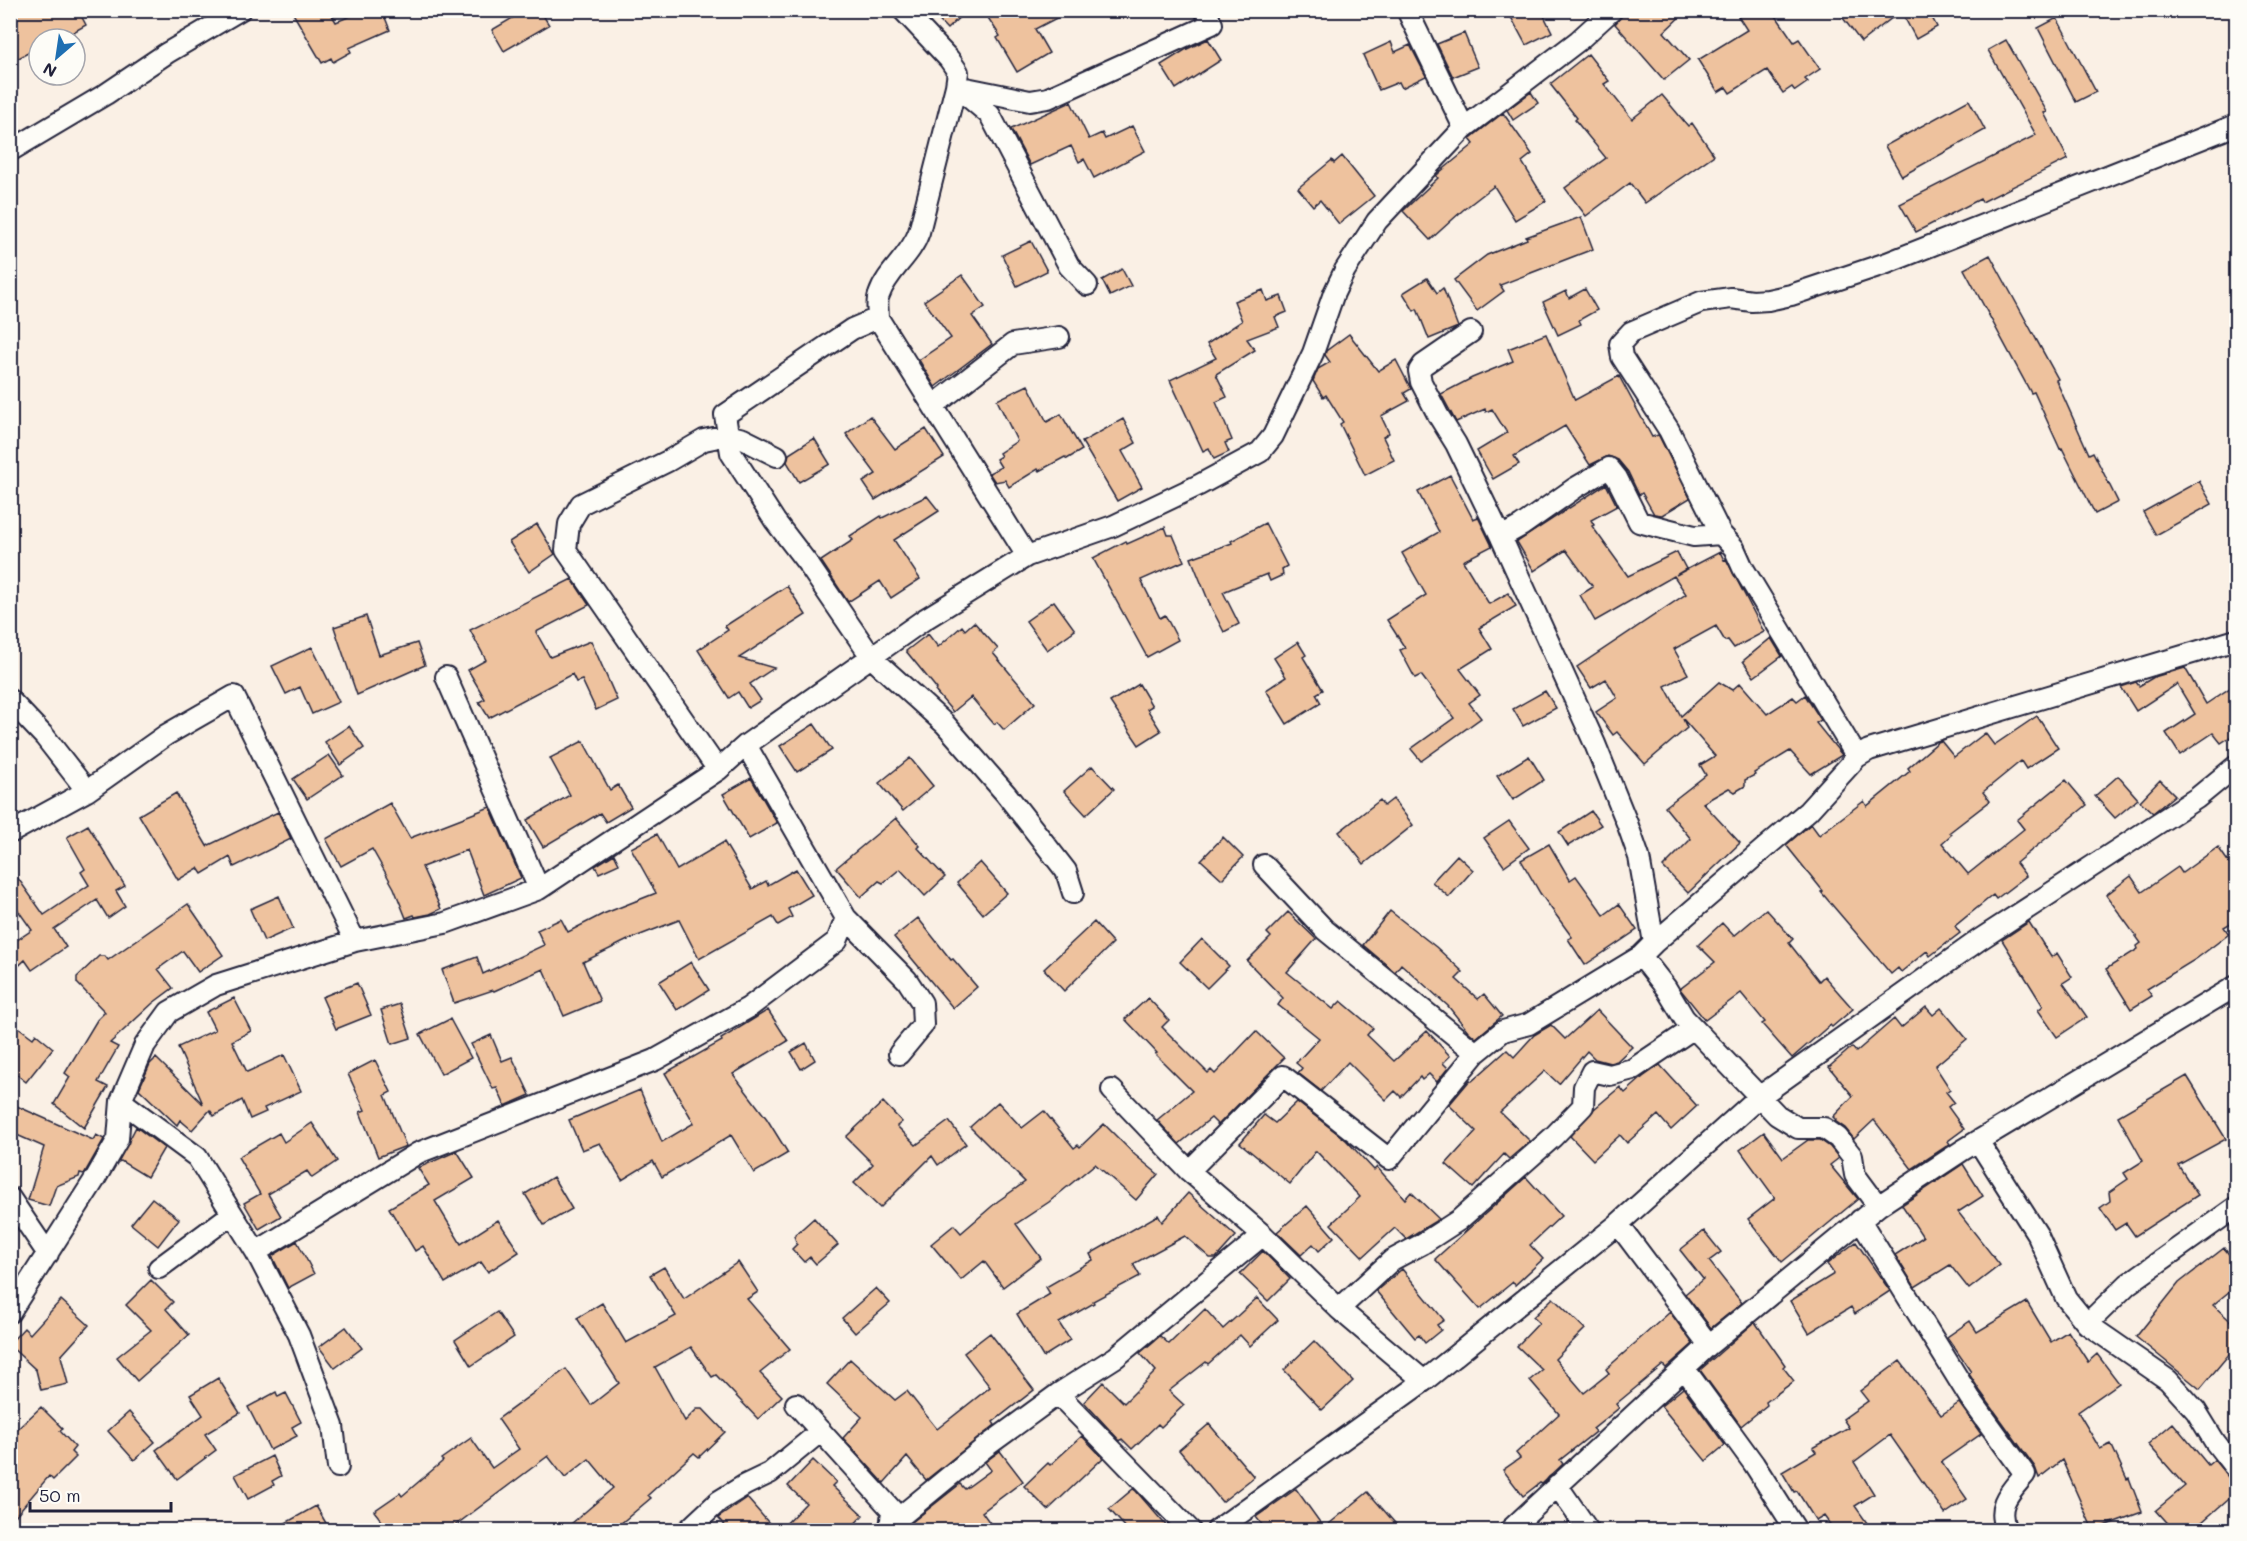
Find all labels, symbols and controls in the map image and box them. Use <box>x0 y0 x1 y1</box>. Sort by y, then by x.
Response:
north arrow <box>27 27 87 87</box>
text: N <box>39 58 60 83</box>
scale bar <box>30 1475 171 1513</box>
text: 50 m <box>39 1483 81 1507</box>

